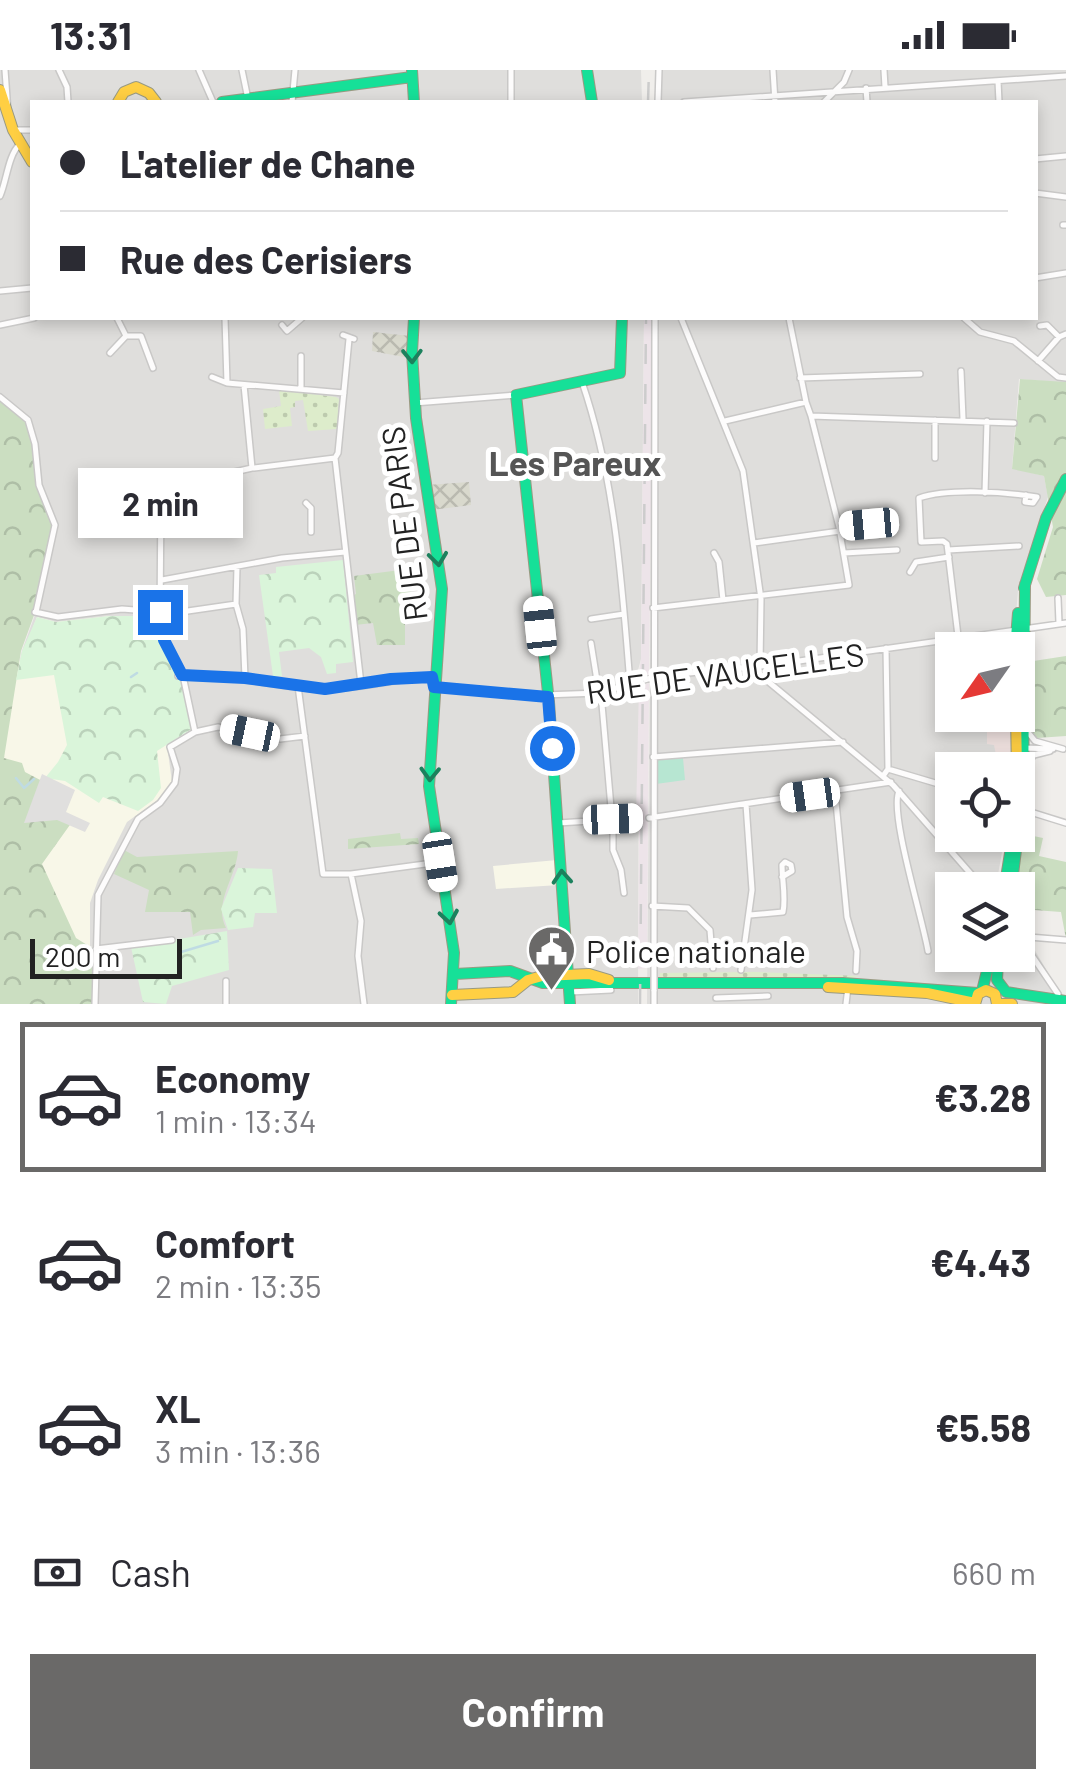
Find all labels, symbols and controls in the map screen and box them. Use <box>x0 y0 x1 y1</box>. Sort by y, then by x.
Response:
text: 13:31 <box>50 12 132 58</box>
text: L'atelier de Chane <box>120 140 415 186</box>
text: Rue des Cerisiers <box>120 236 412 282</box>
one-way arrow <box>402 348 423 364</box>
street label: RUE DE PARIS <box>372 425 434 623</box>
district label: Les Pareux <box>489 441 661 483</box>
callout: 2 min <box>78 467 242 537</box>
text: 2 min <box>122 484 199 522</box>
car <box>838 506 900 542</box>
one-way arrow <box>427 552 448 568</box>
route end <box>138 590 183 635</box>
car <box>522 595 558 657</box>
north arrow <box>935 632 1035 732</box>
map controls <box>935 632 1035 972</box>
street label: RUE DE VAUCELLES <box>584 634 866 710</box>
car <box>218 712 282 754</box>
route start <box>530 726 575 771</box>
button: locate <box>935 752 1035 852</box>
one-way arrow <box>420 766 441 782</box>
car <box>778 776 842 814</box>
car <box>582 803 644 835</box>
car <box>420 830 460 894</box>
one-way arrow <box>552 868 573 884</box>
button: layers <box>935 872 1035 972</box>
one-way arrow <box>437 908 458 925</box>
public building icon: Police nationale <box>525 924 577 992</box>
place label: Police nationale <box>586 931 806 969</box>
scale bar <box>30 934 182 978</box>
text: 200 m <box>45 939 120 973</box>
icon: car <box>35 1052 125 1142</box>
text: Economy <box>155 1055 310 1101</box>
text: €3.28 <box>934 1074 1031 1120</box>
text: 1 min · 13:34 <box>155 1101 317 1139</box>
icon: car <box>35 1217 125 1307</box>
text: Comfort <box>155 1220 295 1266</box>
text: €4.43 <box>930 1239 1031 1285</box>
text: 2 min · 13:35 <box>155 1266 321 1304</box>
icon: car <box>35 1382 125 1472</box>
text: XL <box>155 1385 201 1431</box>
text: €5.58 <box>935 1404 1031 1450</box>
text: 3 min · 13:36 <box>155 1431 321 1469</box>
icon: cash <box>30 1545 85 1600</box>
text: Cash <box>110 1549 191 1595</box>
text: 660 m <box>952 1553 1036 1591</box>
button: Confirm <box>30 1654 1036 1769</box>

